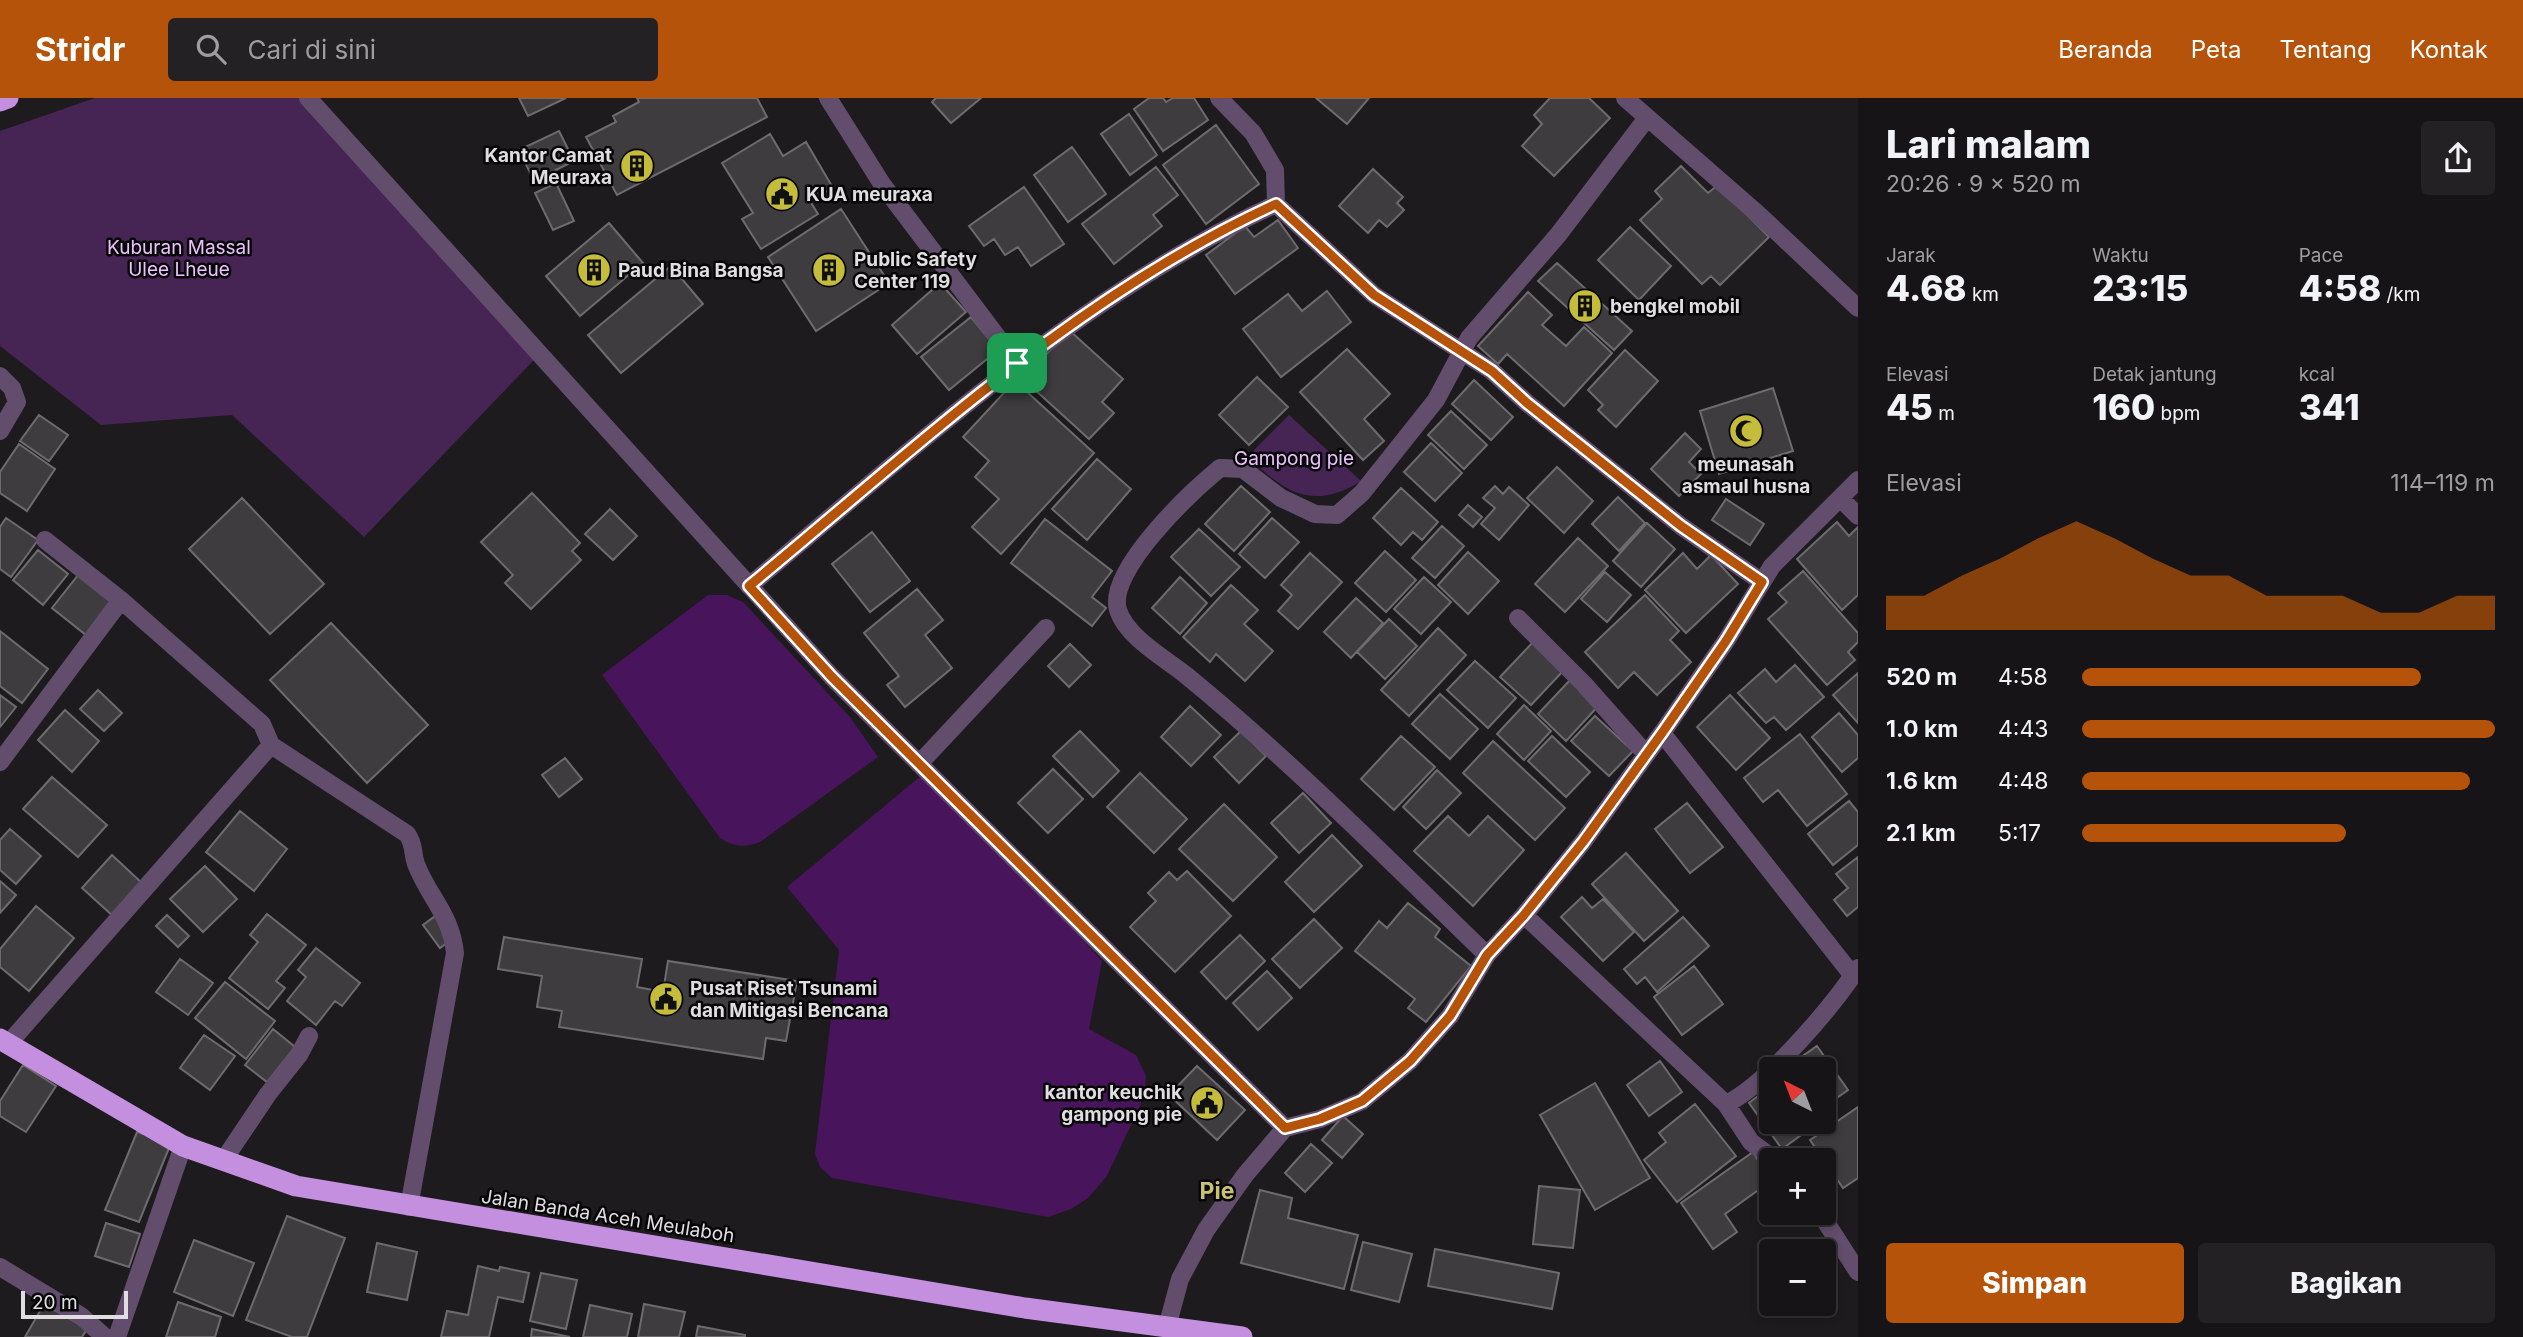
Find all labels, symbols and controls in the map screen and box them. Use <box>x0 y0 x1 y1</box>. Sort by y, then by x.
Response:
search box <box>168 18 658 81</box>
text: Stridr <box>35 29 126 69</box>
icon: search <box>192 30 230 68</box>
text: Cari di sini <box>248 34 376 65</box>
text: Beranda <box>2058 35 2153 64</box>
text: Peta <box>2191 35 2241 64</box>
text: Tentang <box>2279 35 2372 64</box>
text: Kontak <box>2410 35 2488 64</box>
text: Lari malam <box>1886 121 2091 167</box>
button: share <box>2421 121 2495 195</box>
place label: Kantor Camat Meuraxa <box>484 144 612 189</box>
building icon: Kantor Camat Meuraxa <box>618 147 656 185</box>
text: 20:26 · 9 × 520 m <box>1886 170 2081 198</box>
public building icon: KUA meuraxa <box>763 175 801 213</box>
place label: KUA meuraxa <box>806 183 933 206</box>
park label: Kuburan Massal Ulee Lheue <box>107 236 251 281</box>
text: Jarak <box>1886 244 1936 267</box>
text: Waktu <box>2092 244 2149 267</box>
text: Pace <box>2299 244 2343 267</box>
place label: Public Safety Center 119 <box>854 248 977 293</box>
building icon: Paud Bina Bangsa <box>575 251 613 289</box>
building icon: Public Safety Center 119 <box>810 251 848 289</box>
place label: Paud Bina Bangsa <box>618 259 784 282</box>
text: 4.68 <box>1886 267 1967 309</box>
text: 23:15 <box>2092 267 2188 309</box>
text: 4:58 <box>2299 267 2381 309</box>
text: km <box>1967 283 1999 306</box>
text: /km <box>2381 283 2420 306</box>
building icon: bengkel mobil <box>1566 287 1604 325</box>
place label: bengkel mobil <box>1610 295 1740 318</box>
pin <box>987 333 1047 393</box>
icon: arrive <box>998 344 1036 382</box>
text: Elevasi <box>1886 363 1949 386</box>
text: Detak jantung <box>2092 363 2217 386</box>
text: kcal <box>2299 363 2335 386</box>
text: 45 <box>1886 386 1933 428</box>
text: 160 <box>2092 386 2155 428</box>
text: 341 <box>2299 386 2360 428</box>
text: m <box>1933 402 1955 425</box>
text: bpm <box>2155 402 2200 425</box>
mosque icon: meunasah asmaul husna <box>1727 412 1765 450</box>
park label: Gampong pie <box>1234 447 1354 470</box>
place label: meunasah asmaul husna <box>1682 453 1810 498</box>
text: Elevasi <box>1886 469 1962 497</box>
text: 114–119 m <box>2390 469 2495 497</box>
text: 520 m <box>1886 663 1957 691</box>
text: 4:58 <box>1998 663 2048 691</box>
text: 1.0 km <box>1886 715 1958 743</box>
text: 4:43 <box>1998 715 2049 743</box>
text: 1.6 km <box>1886 767 1958 795</box>
text: 4:48 <box>1998 767 2049 795</box>
text: 2.1 km <box>1886 819 1956 847</box>
text: 5:17 <box>1998 819 2041 847</box>
place label: Pusat Riset Tsunami dan Mitigasi Bencana <box>690 977 889 1022</box>
public building icon: Pusat Riset Tsunami dan Mitigasi Bencana <box>647 980 685 1018</box>
north arrow <box>1759 1057 1836 1134</box>
map controls <box>1759 1057 1836 1316</box>
place label: kantor keuchik gampong pie <box>1045 1081 1182 1126</box>
public building icon: kantor keuchik gampong pie <box>1188 1084 1226 1122</box>
button: + <box>1759 1148 1836 1225</box>
district label: Pie <box>1200 1177 1234 1205</box>
street label: Jalan Banda Aceh Meulaboh <box>480 1185 736 1247</box>
button: − <box>1759 1239 1836 1316</box>
button: Simpan <box>1886 1243 2184 1323</box>
button: Bagikan <box>2198 1243 2495 1323</box>
scale bar <box>21 1288 128 1320</box>
text: 20 m <box>32 1291 78 1314</box>

